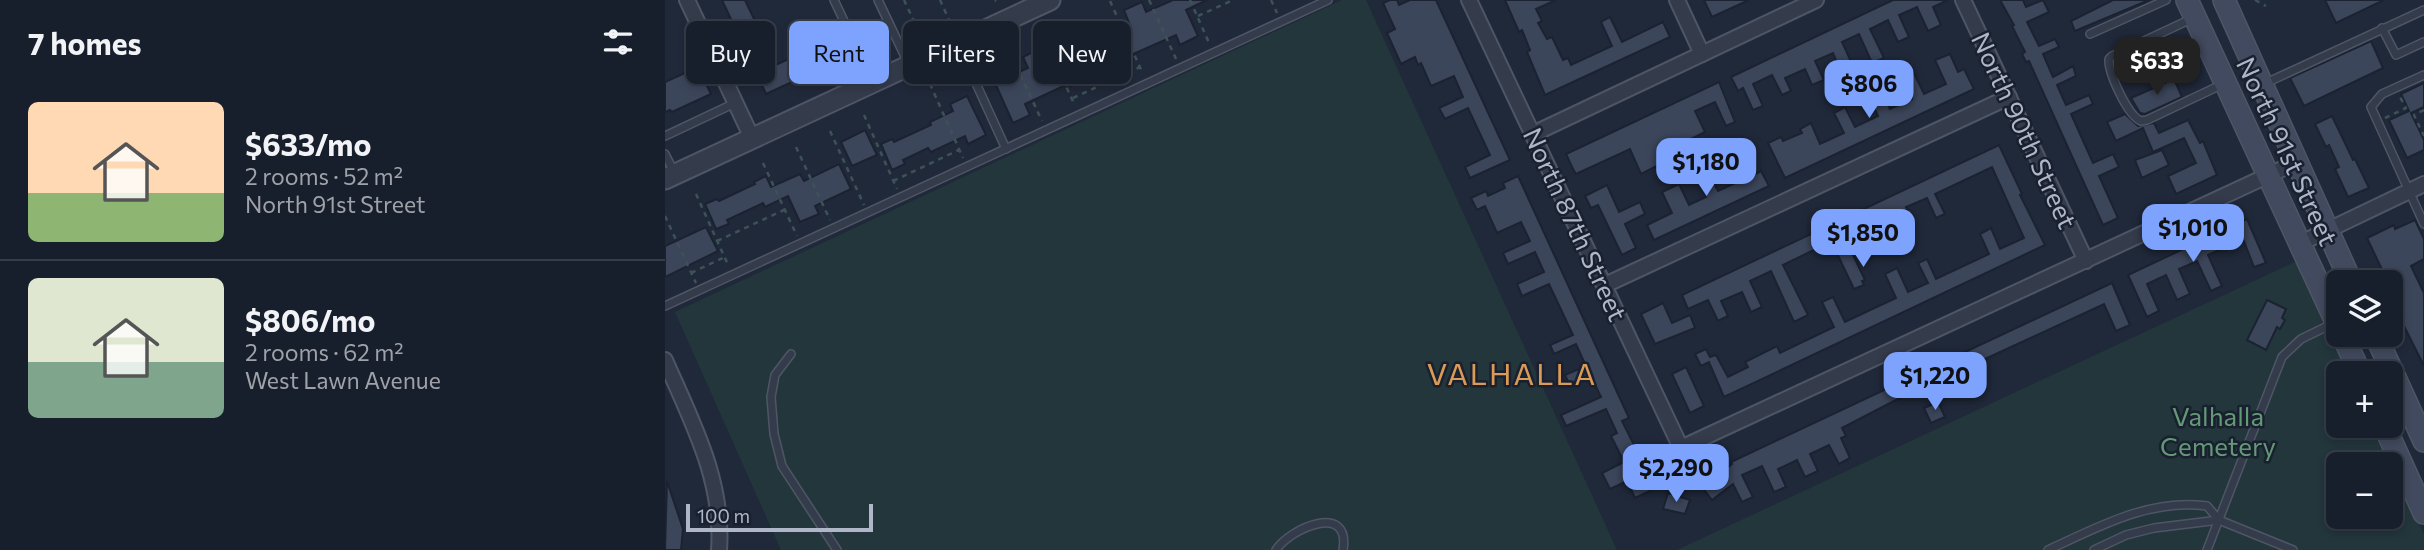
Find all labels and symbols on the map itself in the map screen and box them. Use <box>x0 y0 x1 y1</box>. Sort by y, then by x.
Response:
street label: North 90th Street <box>1966 27 2084 233</box>
pin: $633 <box>2116 38 2198 97</box>
street label: North 91st Street <box>2231 52 2345 250</box>
pin: $806 <box>1828 60 1910 120</box>
street label: North 87th Street <box>1518 123 1634 325</box>
pin: $1,180 <box>1649 138 1763 198</box>
pin: $1,010 <box>2136 204 2250 264</box>
pin: $1,850 <box>1806 210 1920 269</box>
pin: $1,220 <box>1878 352 1992 412</box>
district label: VALHALLA <box>1427 354 1597 391</box>
park label: Valhalla Cemetery <box>2160 400 2276 461</box>
pin: $2,290 <box>1619 444 1733 504</box>
scale bar <box>686 501 873 533</box>

